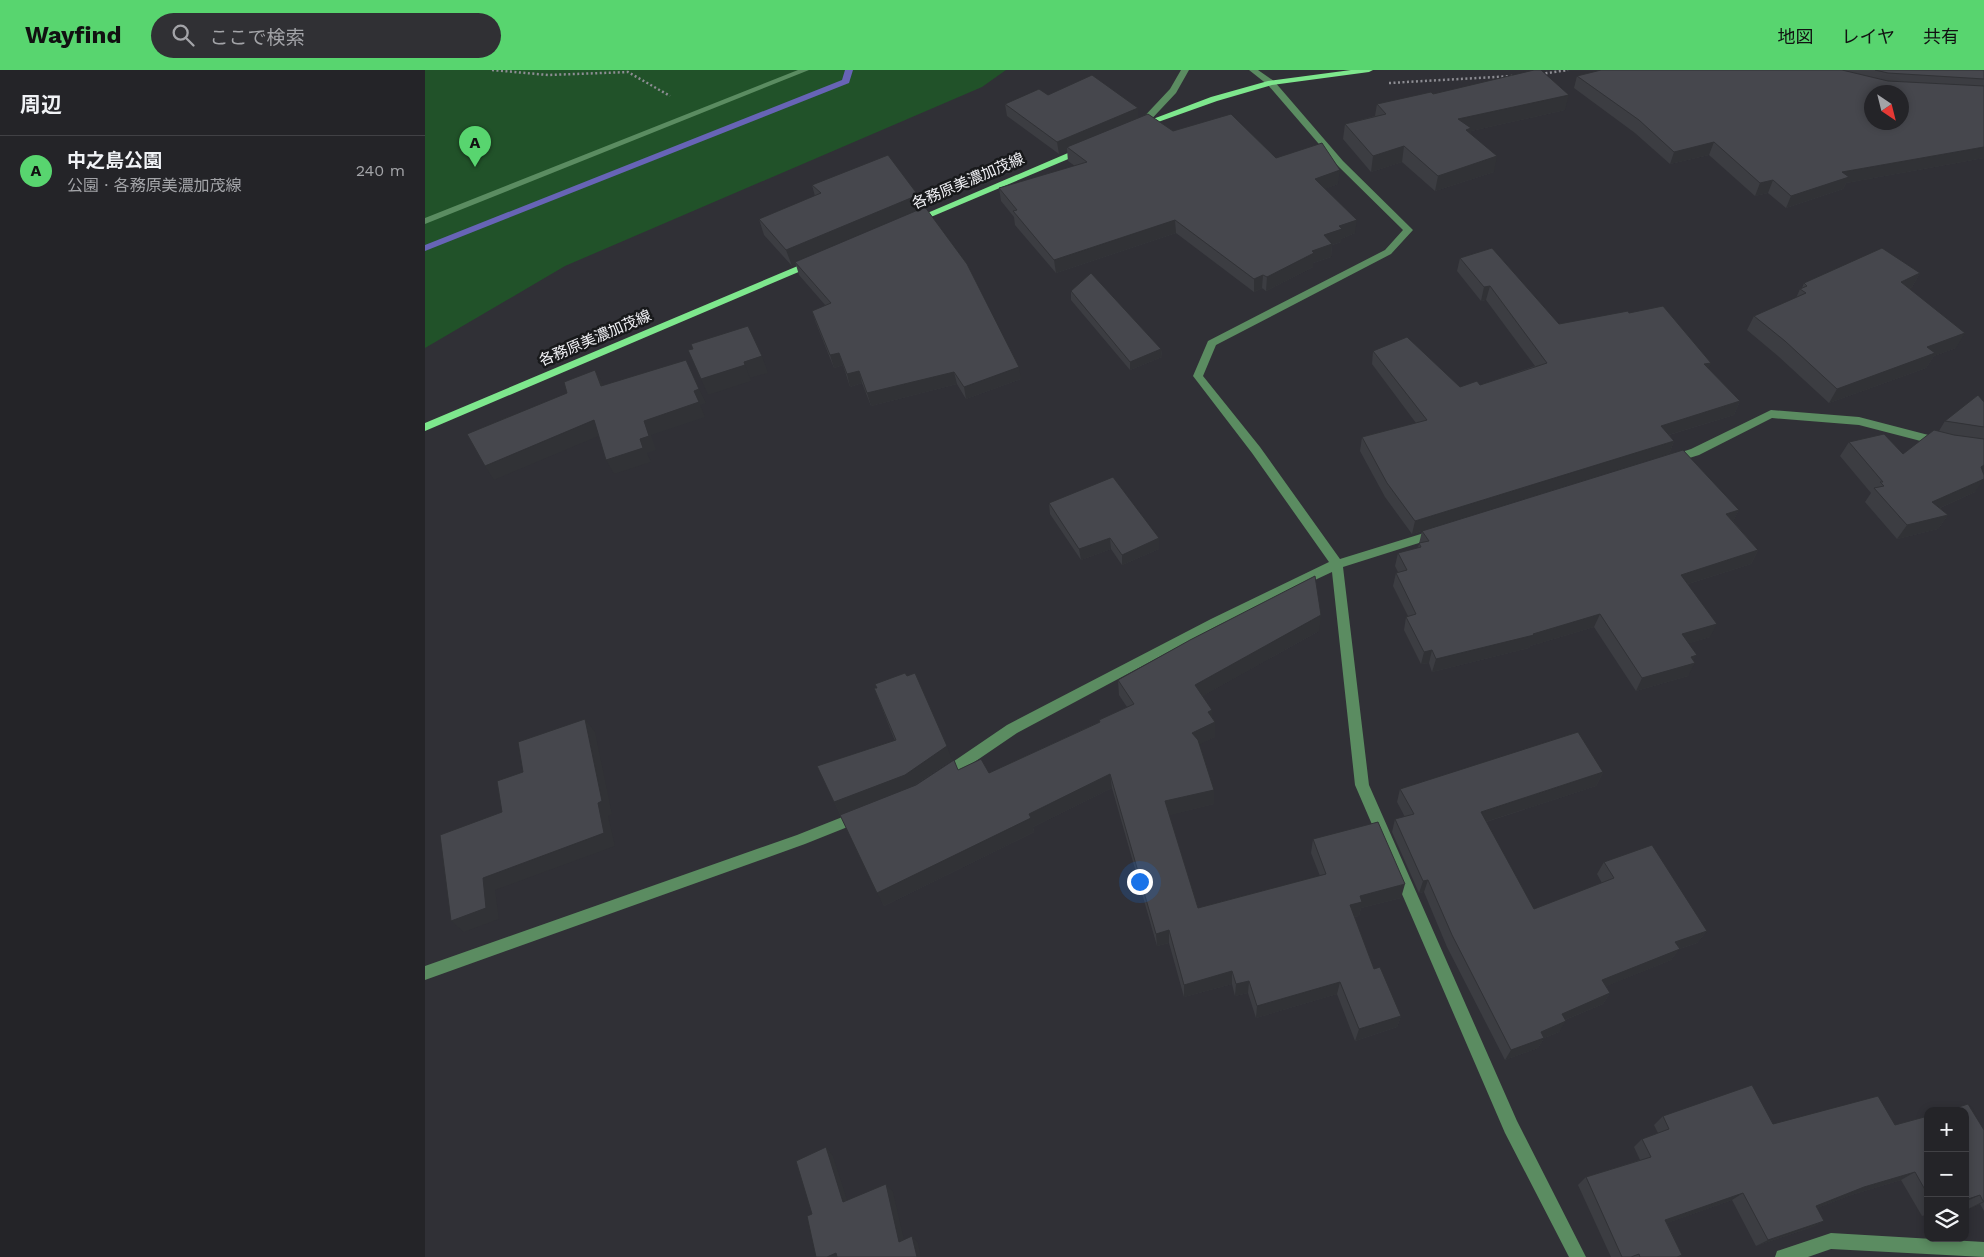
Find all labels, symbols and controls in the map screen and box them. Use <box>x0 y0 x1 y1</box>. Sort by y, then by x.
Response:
search box <box>151 13 501 58</box>
text: Wayfind <box>25 21 121 49</box>
icon: search <box>169 21 197 49</box>
text: ここで検索 <box>209 26 305 49</box>
text: 地図 <box>1778 26 1814 47</box>
text: レイヤ <box>1842 26 1895 47</box>
text: 共有 <box>1923 26 1959 47</box>
north arrow <box>1864 85 1909 130</box>
text: 周辺 <box>20 92 62 117</box>
pin: A <box>459 126 491 167</box>
text: 中之島公園 <box>67 149 162 172</box>
street label: 各務原美濃加茂線 <box>909 149 1027 213</box>
text: A <box>31 161 41 180</box>
text: 240 m <box>356 161 405 180</box>
text: 公園 · 各務原美濃加茂線 <box>67 176 242 195</box>
street label: 各務原美濃加茂線 <box>536 306 654 370</box>
your location <box>1127 869 1153 895</box>
map controls <box>1924 1107 1969 1242</box>
button: + <box>1924 1107 1969 1152</box>
button: − <box>1924 1152 1969 1197</box>
button: layers <box>1924 1197 1969 1242</box>

